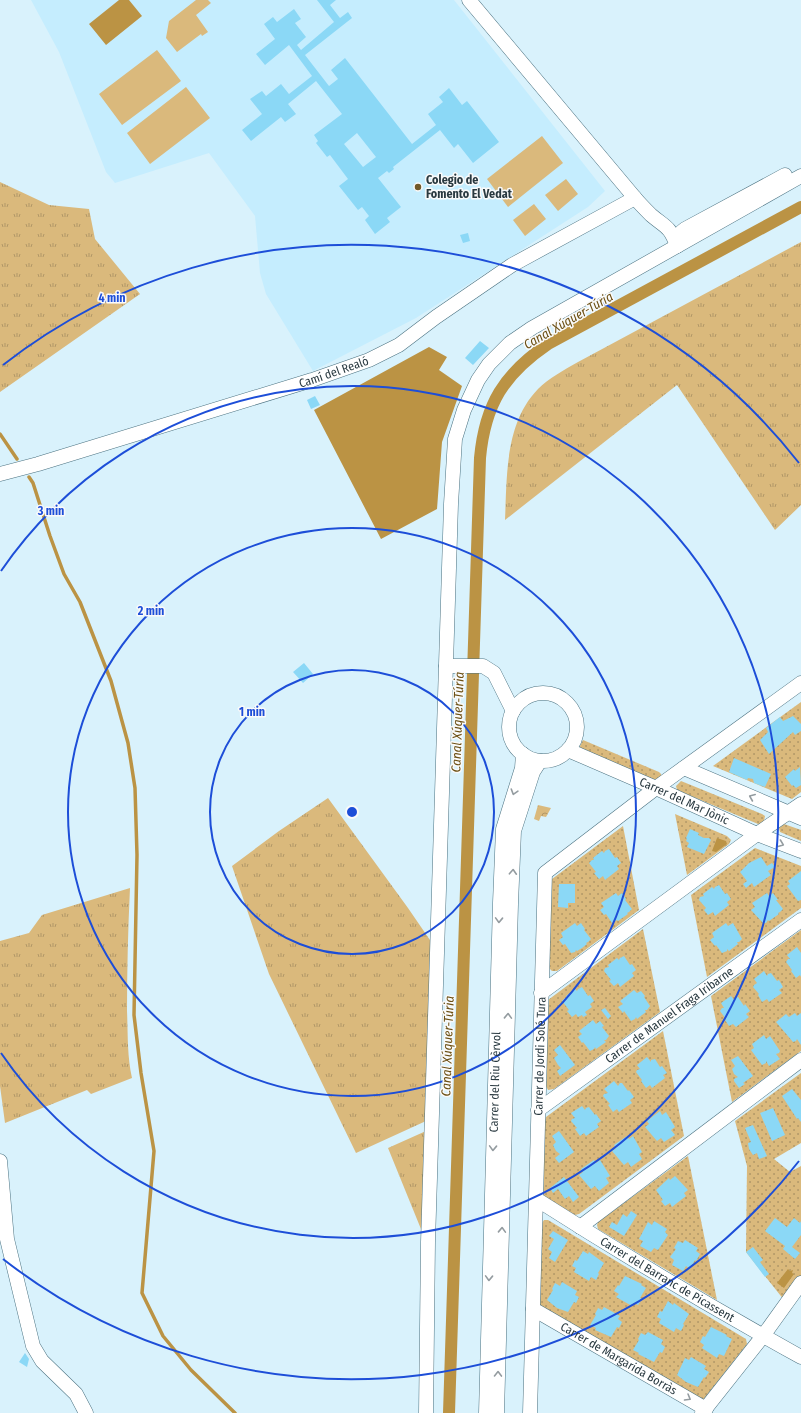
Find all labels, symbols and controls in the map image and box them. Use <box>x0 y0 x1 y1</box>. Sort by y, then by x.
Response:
place label: Colegio de Fomento El Vedat <box>426 173 513 201</box>
marker: Colegio de Fomento El Vedat <box>413 182 423 192</box>
water label: Canal Xúquer-Túria <box>521 289 616 352</box>
text: 4 min <box>98 291 126 305</box>
street label: Camí del Realó <box>297 354 370 391</box>
text: 3 min <box>37 504 64 518</box>
text: 2 min <box>137 604 164 618</box>
water label: Canal Xúquer-Túria <box>448 671 467 772</box>
text: 1 min <box>239 705 265 719</box>
street label: Carrer del Mar Jònic <box>637 775 731 827</box>
one-way arrow <box>510 788 519 795</box>
one-way arrow <box>749 794 757 802</box>
centre of rings <box>345 805 359 819</box>
one-way arrow <box>778 839 785 847</box>
one-way arrow <box>508 869 517 875</box>
one-way arrow <box>495 917 503 923</box>
street label: Carrer de Manuel Fraga Iribarne <box>603 964 736 1066</box>
water label: Canal Xúquer-Túria <box>438 995 457 1096</box>
street label: Carrer de Jordi Solé Tura <box>531 996 549 1116</box>
one-way arrow <box>504 1013 512 1019</box>
street label: Carrer del Riu Cèrvol <box>487 1032 503 1133</box>
one-way arrow <box>488 1145 497 1151</box>
one-way arrow <box>497 1227 506 1233</box>
street label: Carrer del Barranc de Picassent <box>598 1234 737 1325</box>
one-way arrow <box>485 1275 493 1281</box>
street label: Carrer de Margarida Borràs <box>558 1319 679 1398</box>
one-way arrow <box>494 1371 502 1377</box>
one-way arrow <box>684 1394 691 1401</box>

